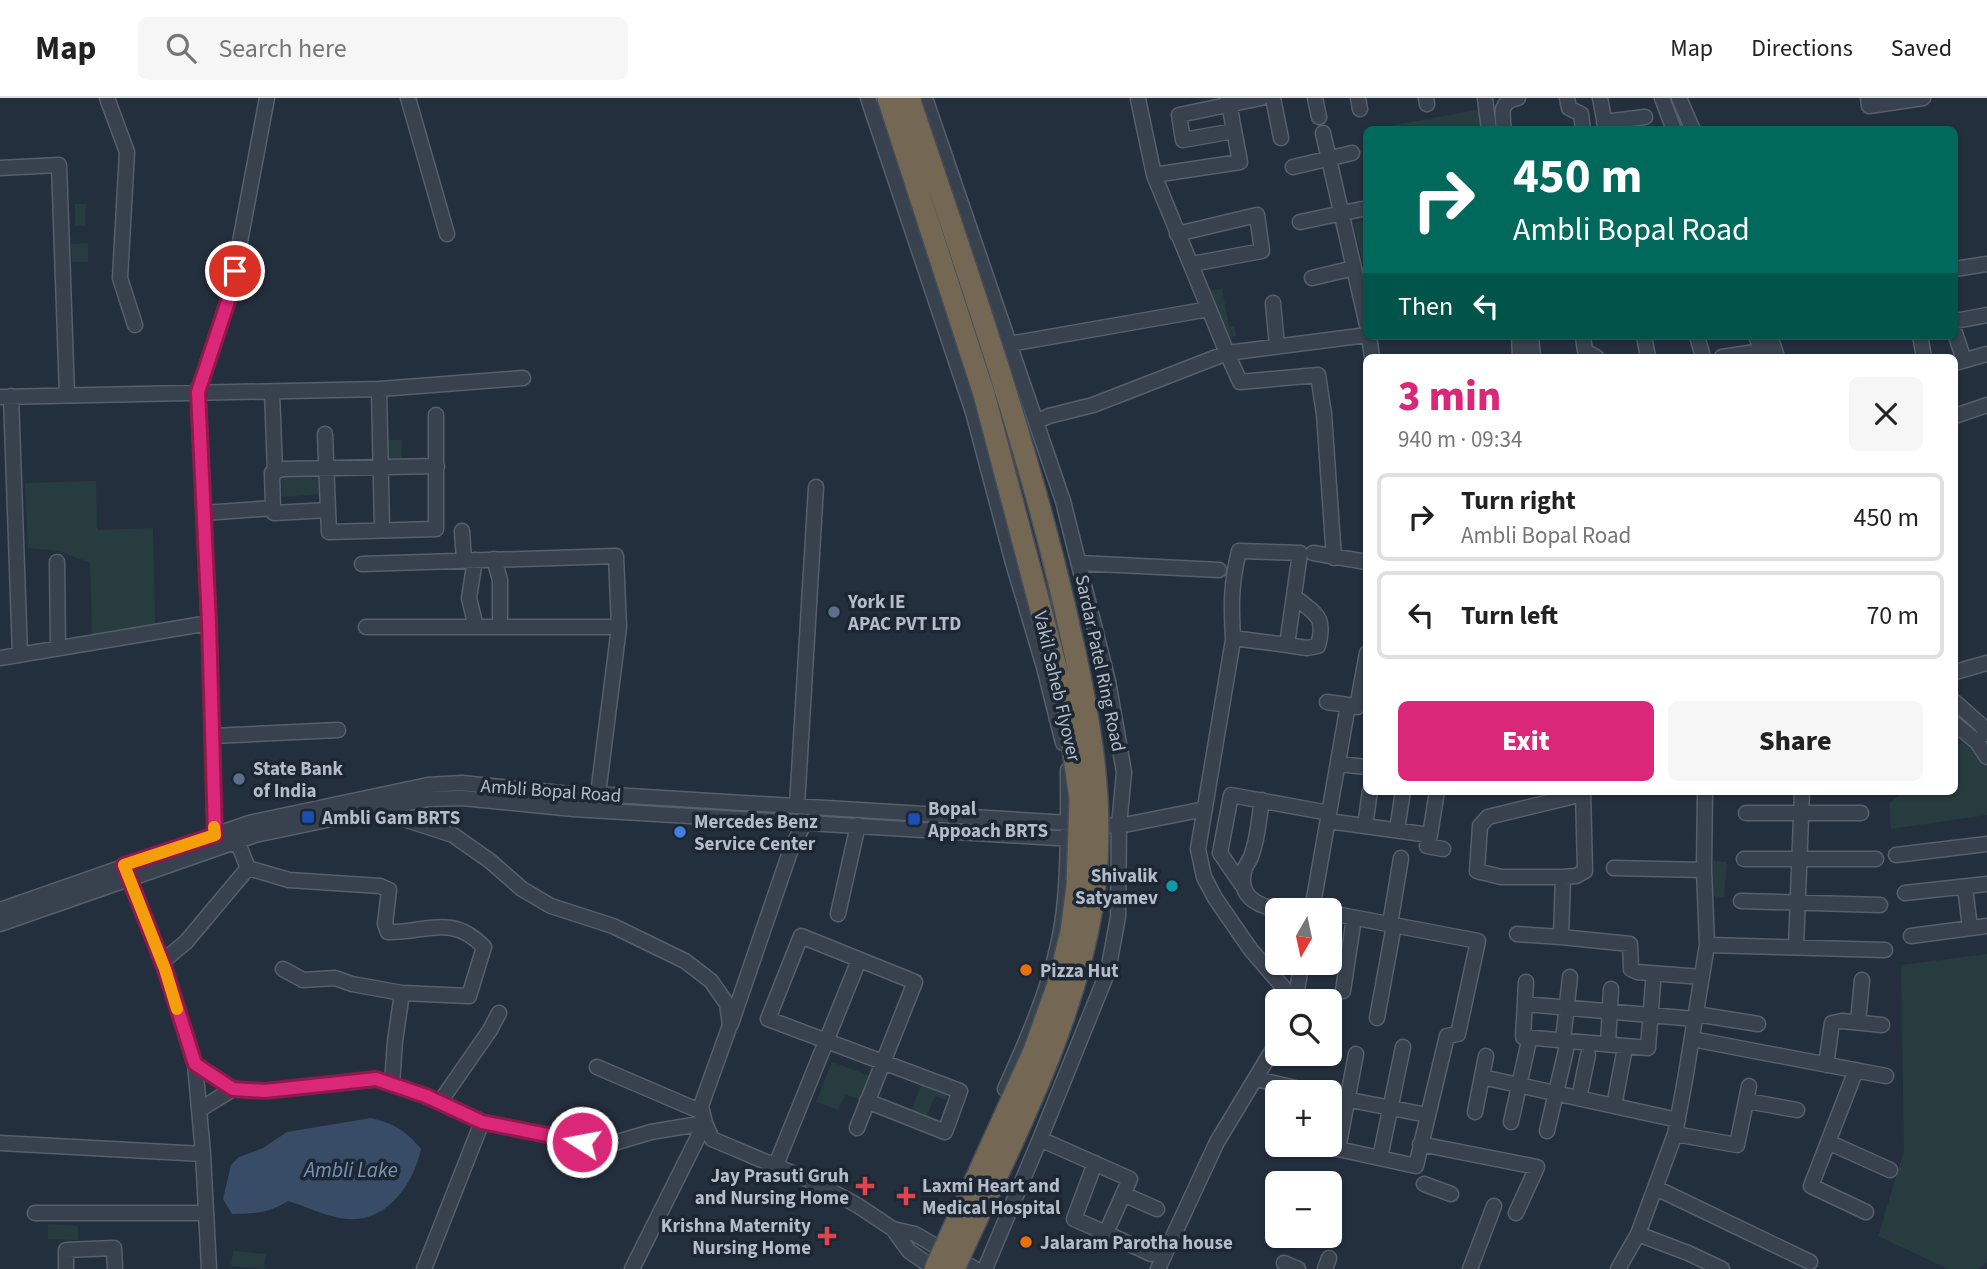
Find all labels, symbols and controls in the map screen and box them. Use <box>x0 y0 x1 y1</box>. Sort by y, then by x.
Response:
search box <box>138 17 628 80</box>
text: Map <box>35 25 96 72</box>
icon: search <box>162 29 200 67</box>
text: Search here <box>218 30 347 67</box>
text: Map <box>1670 31 1713 66</box>
text: Directions <box>1751 31 1853 66</box>
text: Saved <box>1891 31 1952 66</box>
text: 450 m <box>1513 142 1642 212</box>
icon: right <box>1398 154 1489 245</box>
text: Ambli Bopal Road <box>1513 207 1750 253</box>
pin <box>205 241 265 301</box>
icon: arrive <box>216 252 254 290</box>
icon: left <box>1467 287 1505 325</box>
text: Then <box>1398 288 1453 325</box>
text: 3 min <box>1398 367 1501 427</box>
button: close <box>1849 377 1923 451</box>
text: 940 m · 09:34 <box>1398 423 1522 456</box>
text: Turn right <box>1461 482 1576 519</box>
icon: right <box>1402 498 1440 536</box>
text: 450 m <box>1853 499 1919 536</box>
text: Ambli Bopal Road <box>1461 519 1631 552</box>
street label: Sardar Patel Ring Road <box>1068 572 1131 754</box>
place label: York IE APAC PVT LTD <box>847 589 961 638</box>
icon: left <box>1402 596 1440 634</box>
text: Turn left <box>1461 597 1558 634</box>
text: 70 m <box>1866 597 1919 634</box>
marker: York IE APAC PVT LTD <box>826 604 842 620</box>
street label: Vakil Saheb Flyover <box>1026 608 1087 765</box>
button: Exit <box>1398 701 1654 781</box>
button: Share <box>1668 701 1923 781</box>
place label: State Bank of India <box>253 756 344 805</box>
marker: State Bank of India <box>231 771 247 787</box>
street label: Ambli Bopal Road <box>480 773 622 810</box>
place label: Bopal Appoach BRTS <box>927 796 1048 845</box>
place label: Ambli Gam BRTS <box>321 805 460 832</box>
marker: Ambli Gam BRTS <box>300 809 316 825</box>
place label: Mercedes Benz Service Center <box>694 809 818 858</box>
marker: Bopal Appoach BRTS <box>906 811 922 827</box>
marker: Mercedes Benz Service Center <box>672 824 688 840</box>
place label: Shivalik Satyamev <box>1075 863 1159 912</box>
marker: Shivalik Satyamev <box>1164 878 1180 894</box>
north arrow <box>1265 898 1342 975</box>
map controls <box>1265 898 1342 1248</box>
place label: Pizza Hut <box>1040 958 1118 985</box>
marker: Pizza Hut <box>1018 962 1034 978</box>
button: search <box>1265 989 1342 1066</box>
button: + <box>1265 1080 1342 1157</box>
position arrow <box>545 1105 619 1179</box>
water label: Ambli Lake <box>302 1155 398 1185</box>
place label: Jay Prasuti Gruh and Nursing Home <box>695 1163 849 1212</box>
button: − <box>1265 1171 1342 1248</box>
place label: Laxmi Heart and Medical Hospital <box>922 1173 1061 1222</box>
marker: Jay Prasuti Gruh and Nursing Home <box>855 1176 875 1196</box>
marker: Laxmi Heart and Medical Hospital <box>896 1186 916 1206</box>
place label: Krishna Maternity Nursing Home <box>661 1213 811 1262</box>
marker: Krishna Maternity Nursing Home <box>817 1226 837 1246</box>
place label: Jalaram Parotha house <box>1040 1230 1233 1257</box>
marker: Jalaram Parotha house <box>1018 1234 1034 1250</box>

